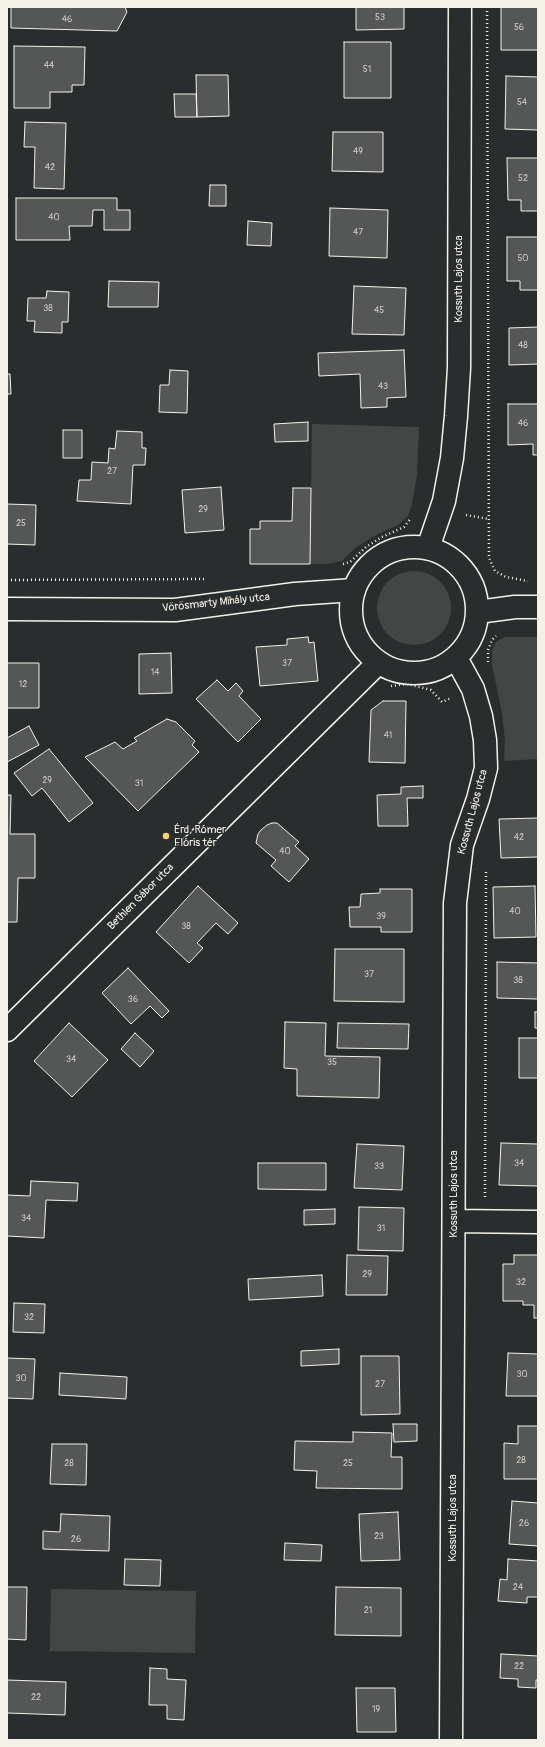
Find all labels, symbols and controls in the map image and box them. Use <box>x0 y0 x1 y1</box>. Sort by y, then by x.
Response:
house number: 53 <box>375 13 385 23</box>
house number: 46 <box>62 15 72 25</box>
house number: 56 <box>514 23 524 33</box>
house number: 44 <box>44 61 54 71</box>
house number: 51 <box>363 65 371 75</box>
house number: 54 <box>517 98 527 108</box>
house number: 49 <box>353 147 363 157</box>
house number: 42 <box>45 163 55 173</box>
house number: 52 <box>518 174 528 184</box>
house number: 40 <box>48 213 60 223</box>
house number: 47 <box>353 228 363 238</box>
street label: Kossuth Lajos utca <box>452 235 466 323</box>
house number: 50 <box>517 254 529 264</box>
house number: 38 <box>43 304 53 314</box>
house number: 45 <box>374 306 384 316</box>
house number: 48 <box>518 341 528 351</box>
house number: 43 <box>378 382 388 392</box>
house number: 46 <box>518 419 528 429</box>
house number: 27 <box>107 467 117 477</box>
house number: 29 <box>198 505 208 515</box>
house number: 25 <box>16 519 26 529</box>
street label: Vörösmarty Mihály utca <box>161 591 271 615</box>
house number: 37 <box>282 659 292 669</box>
house number: 14 <box>151 668 159 678</box>
house number: 12 <box>19 680 27 690</box>
house number: 41 <box>384 731 392 741</box>
street label: Kossuth Lajos utca <box>455 768 491 856</box>
house number: 29 <box>42 776 52 786</box>
house number: 31 <box>135 779 143 789</box>
place label: Érd, Rómer Flóris tér <box>174 823 226 849</box>
marker: Érd, Rómer Flóris tér <box>161 831 171 841</box>
house number: 42 <box>514 833 524 843</box>
house number: 40 <box>279 847 291 857</box>
street label: Bethlen Gábor utca <box>105 861 177 933</box>
house number: 40 <box>509 907 521 917</box>
house number: 39 <box>376 912 386 922</box>
house number: 38 <box>181 922 191 932</box>
house number: 37 <box>364 970 374 980</box>
house number: 38 <box>513 976 523 986</box>
house number: 36 <box>128 995 138 1005</box>
house number: 34 <box>66 1055 76 1065</box>
house number: 35 <box>327 1058 337 1068</box>
street label: Kossuth Lajos utca <box>447 1150 461 1238</box>
house number: 34 <box>514 1159 524 1169</box>
house number: 33 <box>374 1162 384 1172</box>
house number: 34 <box>21 1214 31 1224</box>
house number: 31 <box>377 1224 385 1234</box>
house number: 29 <box>362 1270 372 1280</box>
house number: 32 <box>516 1278 526 1288</box>
house number: 32 <box>24 1313 34 1323</box>
house number: 30 <box>516 1370 528 1380</box>
house number: 30 <box>15 1374 27 1384</box>
house number: 27 <box>375 1380 385 1390</box>
house number: 28 <box>516 1456 526 1466</box>
house number: 28 <box>64 1459 74 1469</box>
house number: 25 <box>343 1459 353 1469</box>
street label: Kossuth Lajos utca <box>446 1474 460 1562</box>
house number: 26 <box>519 1519 529 1529</box>
house number: 23 <box>374 1532 384 1542</box>
house number: 26 <box>71 1535 81 1545</box>
house number: 24 <box>513 1583 523 1593</box>
house number: 21 <box>364 1606 372 1616</box>
house number: 22 <box>514 1662 524 1672</box>
house number: 22 <box>31 1693 41 1703</box>
house number: 19 <box>372 1705 380 1715</box>

